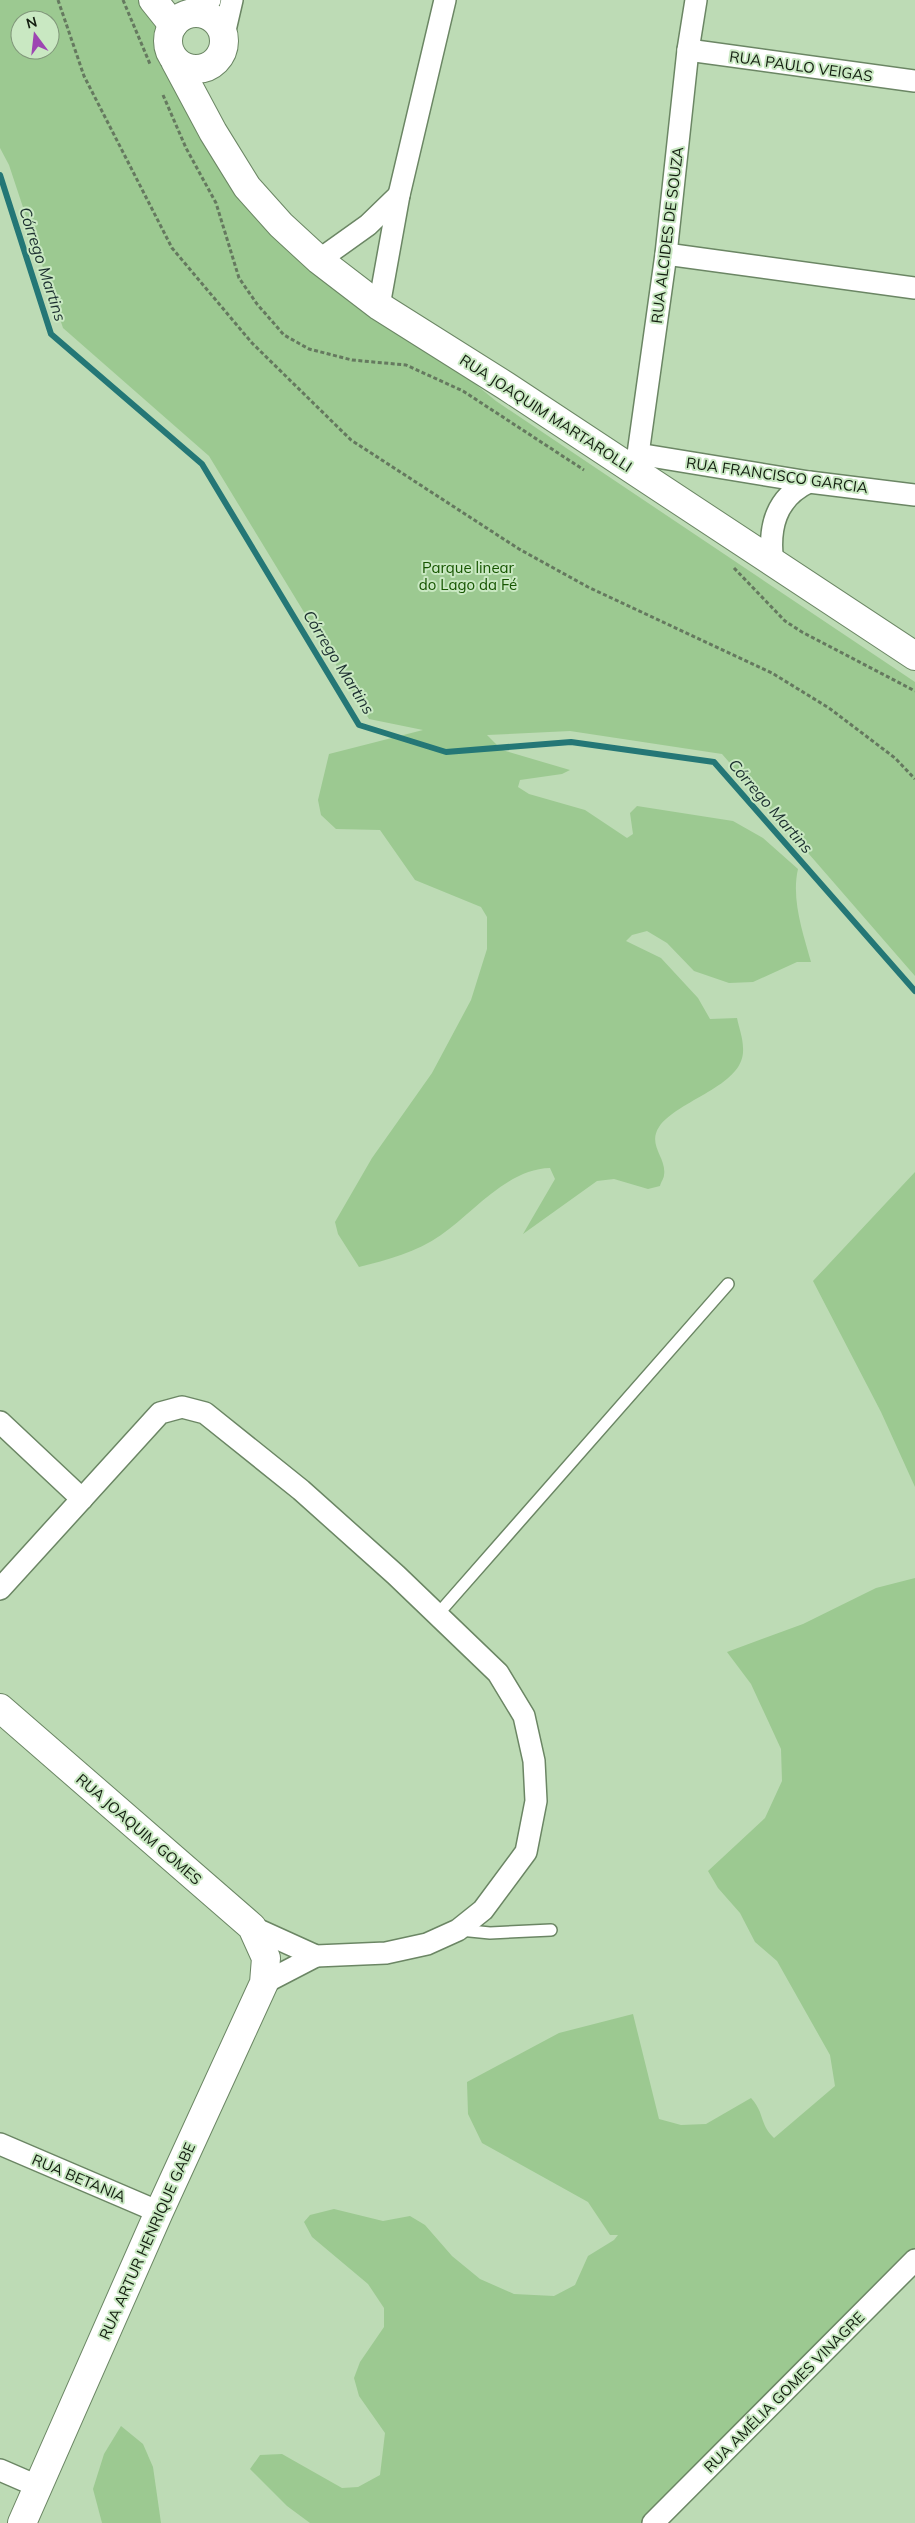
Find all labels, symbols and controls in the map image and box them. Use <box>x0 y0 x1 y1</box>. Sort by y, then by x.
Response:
north arrow <box>10 10 60 60</box>
text: N <box>24 12 39 33</box>
street label: RUA PAULO VEIGAS <box>728 47 874 85</box>
street label: RUA ALCIDES DE SOUZA <box>647 146 687 324</box>
water label: Córrego Martins <box>15 204 71 324</box>
street label: RUA JOAQUIM MARTAROLLI <box>456 350 636 476</box>
street label: RUA FRANCISCO GARCIA <box>685 453 869 497</box>
park label: Parque linear do Lago da Fé <box>419 558 517 594</box>
water label: Córrego Martins <box>299 606 379 718</box>
water label: Córrego Martins <box>724 755 818 858</box>
street label: RUA JOAQUIM GOMES <box>72 1769 206 1889</box>
street label: RUA ARTUR HENRIQUE GABE <box>95 2139 199 2342</box>
street label: RUA BETANIA <box>29 2150 129 2206</box>
street label: RUA AMÉLIA GOMES VINAGRE <box>700 2307 869 2476</box>

